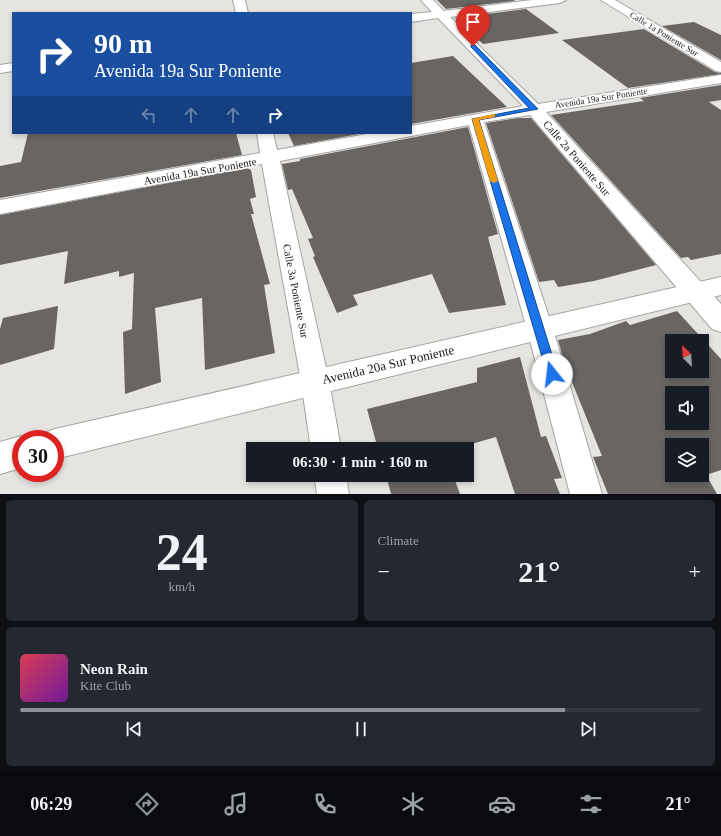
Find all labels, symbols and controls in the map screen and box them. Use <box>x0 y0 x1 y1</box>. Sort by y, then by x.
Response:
pin <box>456 5 490 46</box>
street label: Calle 1a Poniente Sur <box>628 10 700 58</box>
icon: arrive <box>462 11 484 33</box>
icon: right <box>28 28 80 80</box>
text: 90 m <box>94 28 152 59</box>
text: Avenida 19a Sur Poniente <box>94 61 281 81</box>
street label: Avenida 19a Sur Poniente <box>554 86 648 110</box>
icon: left <box>138 104 160 126</box>
icon: ahead <box>180 104 202 126</box>
icon: ahead <box>222 104 244 126</box>
icon: right <box>264 104 286 126</box>
street label: Calle 2a Poniente Sur <box>541 118 613 198</box>
street label: Avenida 19a Sur Poniente <box>143 155 257 187</box>
street label: Calle 3a Poniente Sur <box>281 243 311 339</box>
north arrow <box>665 334 709 378</box>
map controls <box>665 334 709 482</box>
street label: Avenida 20a Sur Poniente <box>321 342 456 387</box>
position arrow <box>531 353 573 395</box>
button: sound <box>665 386 709 430</box>
speed limit sign: 30 <box>12 430 64 482</box>
button: layers <box>665 438 709 482</box>
text: 06:30 · 1 min · 160 m <box>293 454 428 470</box>
text: 24 <box>156 524 208 581</box>
text: Climate <box>378 533 419 548</box>
text: 21° <box>518 555 560 588</box>
text: − <box>378 559 390 584</box>
text: + <box>689 559 701 584</box>
text: km/h <box>168 579 195 594</box>
text: Neon Rain <box>80 661 148 677</box>
text: Kite Club <box>80 678 131 693</box>
icon: previous <box>123 718 145 740</box>
icon: pause <box>350 718 372 740</box>
icon: next <box>577 718 599 740</box>
icon: directions <box>133 790 161 818</box>
icon: music <box>222 790 250 818</box>
icon: phone <box>311 790 339 818</box>
icon: climate <box>399 790 427 818</box>
icon: car <box>488 790 516 818</box>
icon: filters <box>577 790 605 818</box>
text: 06:29 <box>30 794 72 814</box>
text: 21° <box>665 794 691 814</box>

